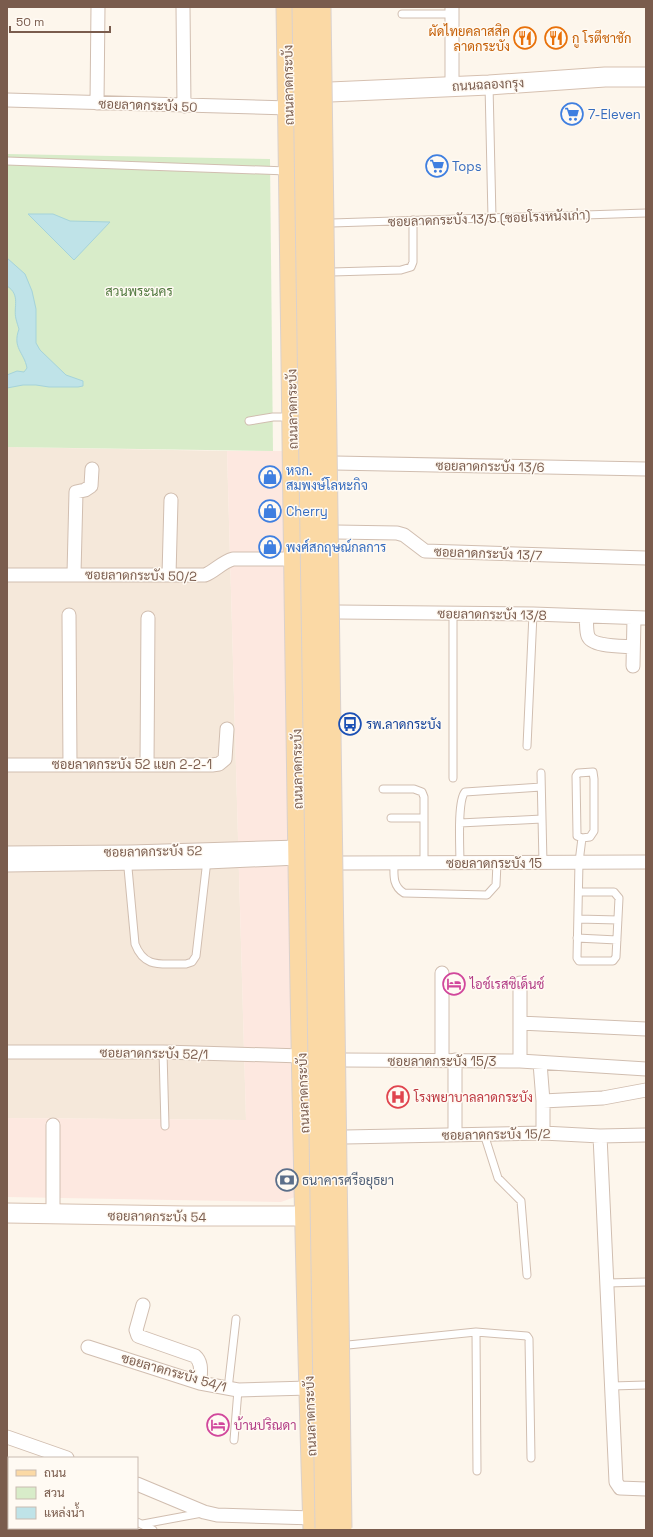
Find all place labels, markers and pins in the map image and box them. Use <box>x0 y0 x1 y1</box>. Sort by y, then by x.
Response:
place label: ผัดไทยคลาสสิค ลาดกระบัง <box>429 23 510 55</box>
restaurant icon: ผัดไทยคลาสสิค ลาดกระบัง <box>512 25 538 51</box>
restaurant icon: กู โรตีชาชัก <box>543 25 569 51</box>
place label: กู โรตีชาชัก <box>572 29 632 48</box>
supermarket icon: 7-Eleven <box>559 101 585 127</box>
place label: 7-Eleven <box>588 106 641 123</box>
supermarket icon: Tops <box>424 153 450 179</box>
place label: Tops <box>452 158 482 175</box>
place label: หจก. สมพงษ์โลหะกิจ <box>286 462 368 494</box>
shop icon: หจก. สมพงษ์โลหะกิจ <box>257 464 283 490</box>
shop icon: Cherry <box>257 498 283 524</box>
place label: Cherry <box>286 503 328 520</box>
shop icon: พงศ์สกฤษณ์กลการ <box>257 534 283 560</box>
place label: พงศ์สกฤษณ์กลการ <box>286 538 386 556</box>
bus stop icon: รพ.ลาดกระบัง <box>337 711 363 737</box>
place label: รพ.ลาดกระบัง <box>366 716 442 733</box>
hotel icon: ไอช์เรสซิเด็นช์ <box>441 971 467 997</box>
place label: ไอช์เรสซิเด็นช์ <box>469 975 544 993</box>
hospital icon: โรงพยาบาลลาดกระบัง <box>385 1084 411 1110</box>
place label: โรงพยาบาลลาดกระบัง <box>413 1089 533 1106</box>
bank icon: ธนาคารศรีอยุธยา <box>274 1167 300 1193</box>
place label: ธนาคารศรีอยุธยา <box>302 1171 394 1190</box>
hotel icon: บ้านปริณดา <box>205 1412 231 1438</box>
place label: บ้านปริณดา <box>234 1416 297 1434</box>

